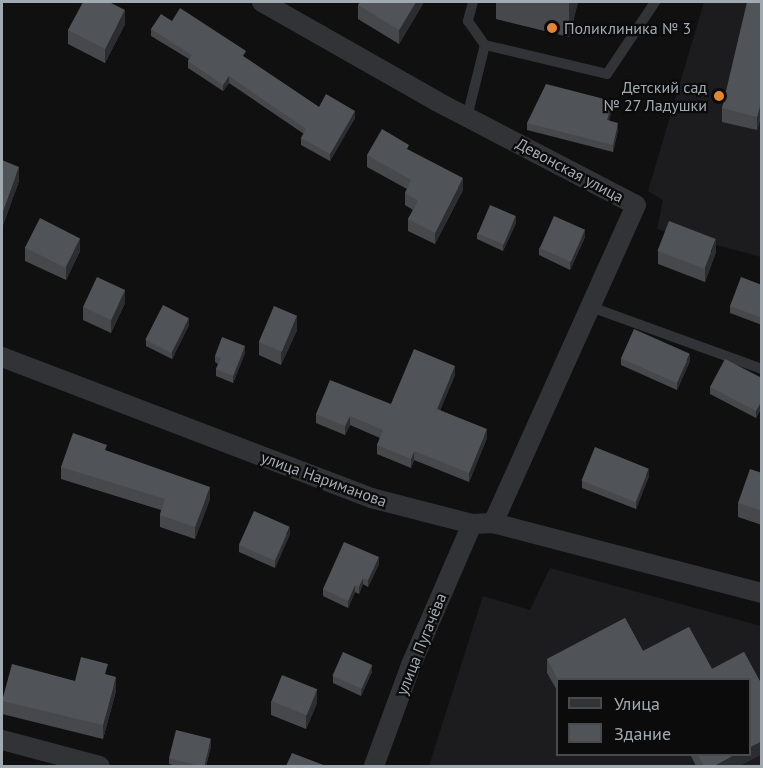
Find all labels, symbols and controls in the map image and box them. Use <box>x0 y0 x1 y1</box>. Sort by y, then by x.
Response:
place label: Поликлиника № 3 <box>564 18 691 38</box>
marker: Поликлиника № 3 <box>545 21 559 35</box>
place label: Детский сад № 27 Ладушки <box>602 77 707 115</box>
marker: Детский сад № 27 Ладушки <box>712 89 726 103</box>
street label: Девонская улица <box>513 134 627 206</box>
street label: улица Нариманова <box>258 447 390 511</box>
street label: улица Пугачёва <box>392 590 450 698</box>
legend <box>556 678 751 756</box>
text: Улица <box>614 692 660 715</box>
text: Здание <box>614 722 671 745</box>

